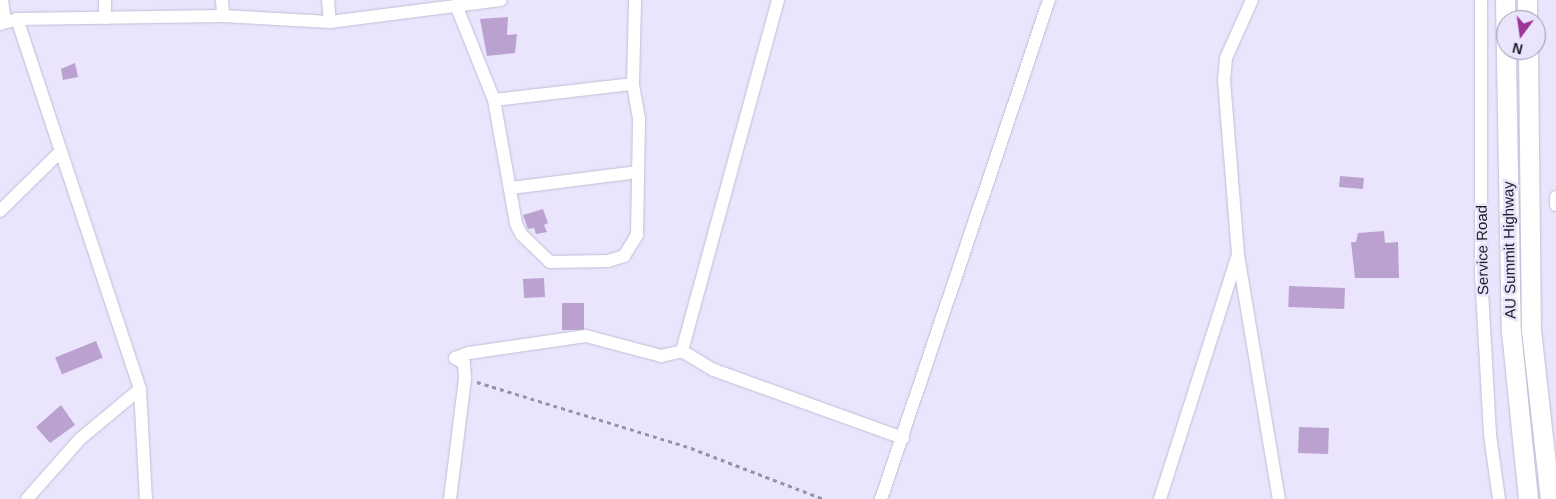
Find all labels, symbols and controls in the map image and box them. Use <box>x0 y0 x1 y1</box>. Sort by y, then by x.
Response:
north arrow <box>1496 10 1546 60</box>
text: N <box>1511 40 1524 58</box>
street label: AU Summit Highway <box>1499 181 1519 319</box>
street label: Service Road <box>1472 205 1492 295</box>

